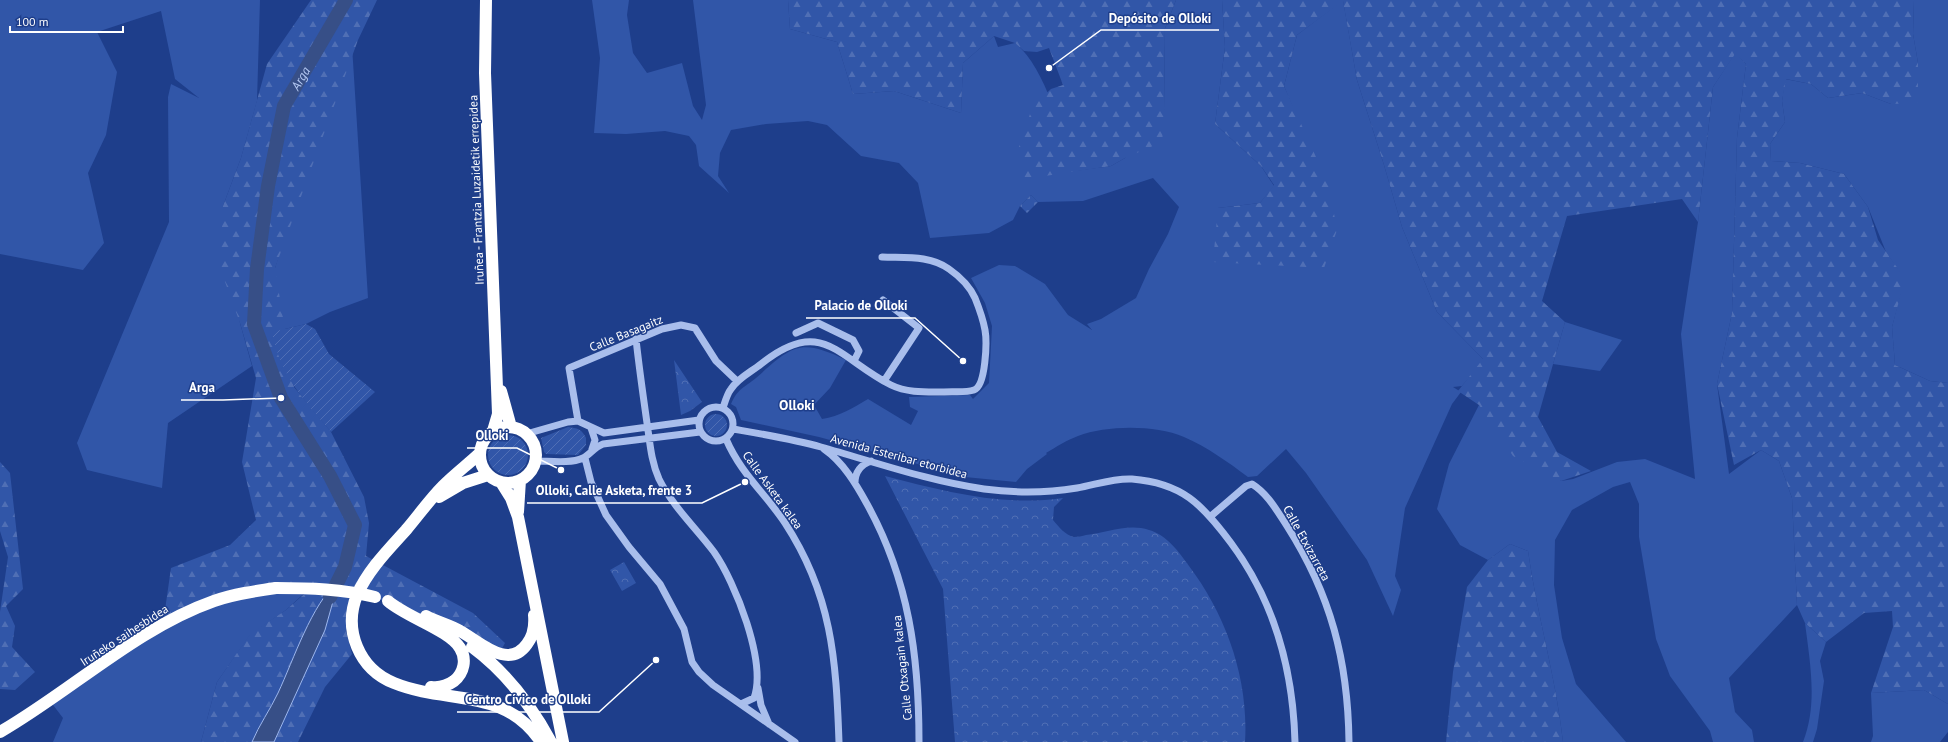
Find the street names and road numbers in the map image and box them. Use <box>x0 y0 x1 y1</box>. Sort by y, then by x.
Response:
street label: Iruñea - Frantzia Luzaidetik errepidea <box>465 95 487 285</box>
street label: Calle Basagaitz <box>587 311 665 355</box>
street label: Avenida Esteribar etorbidea <box>829 431 969 482</box>
street label: Calle Asketa kalea <box>740 448 806 532</box>
street label: Calle Etxizarreta <box>1280 503 1334 583</box>
street label: Iruñeko saihesbidea <box>77 601 171 669</box>
street label: Calle Otxagain kalea <box>889 615 915 721</box>

